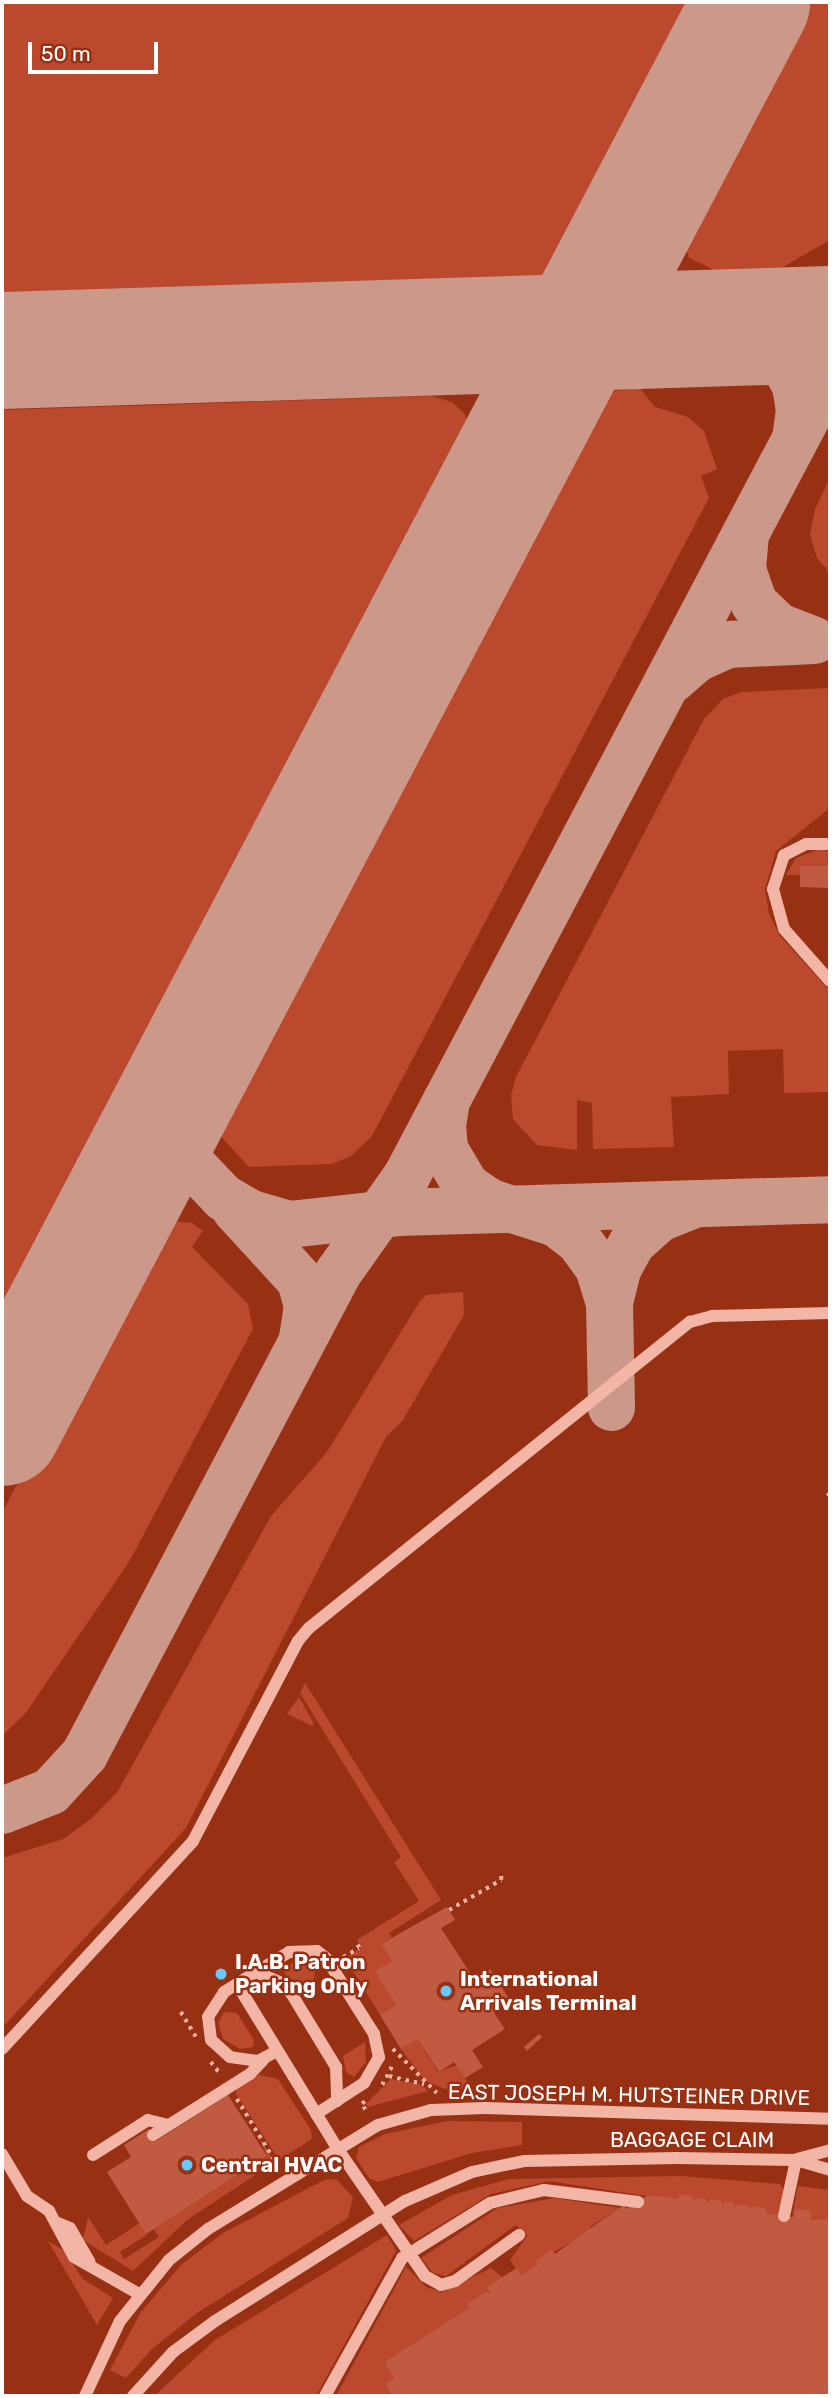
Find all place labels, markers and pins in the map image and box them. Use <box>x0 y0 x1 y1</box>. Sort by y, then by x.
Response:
place label: I.A.B. Patron Parking Only <box>235 1949 367 1999</box>
marker: I.A.B. Patron Parking Only <box>213 1966 229 1982</box>
place label: International Arrivals Terminal <box>460 1966 637 2016</box>
marker: International Arrivals Terminal <box>438 1983 454 1999</box>
place label: Central HVAC <box>201 2152 342 2178</box>
marker: Central HVAC <box>179 2157 195 2173</box>

